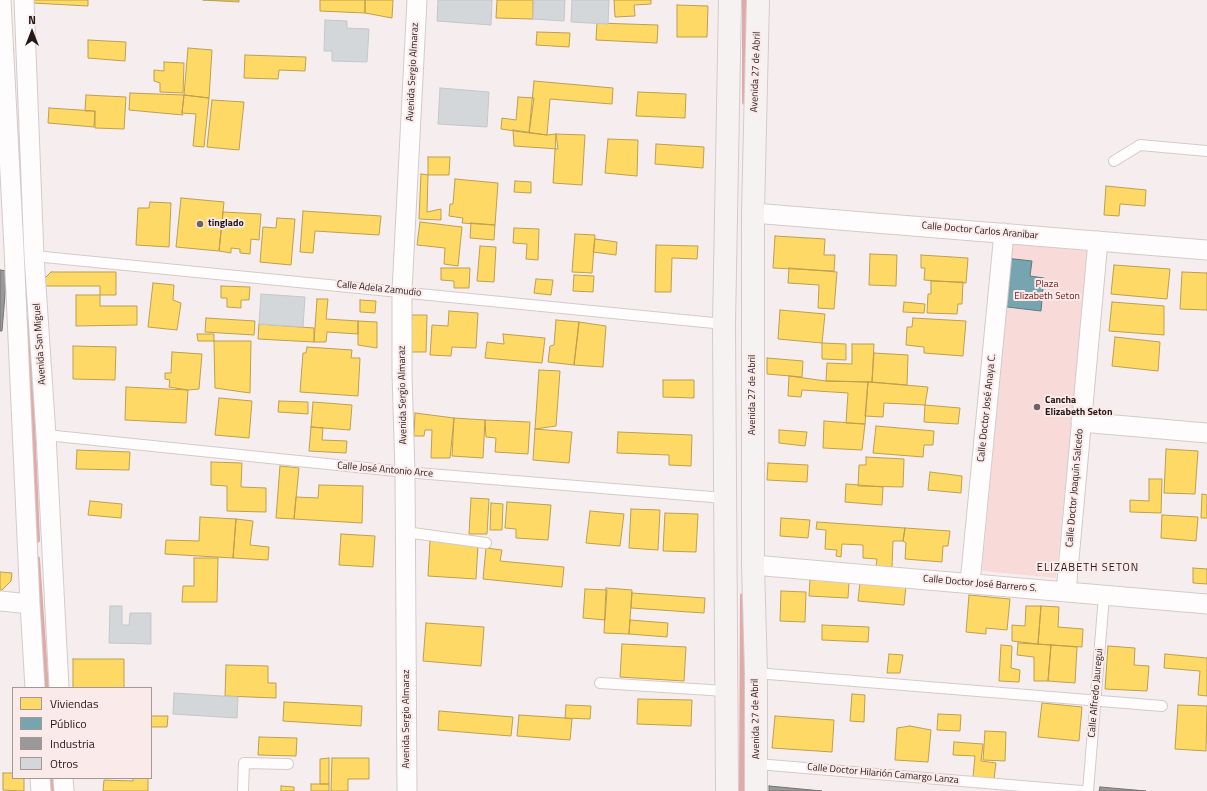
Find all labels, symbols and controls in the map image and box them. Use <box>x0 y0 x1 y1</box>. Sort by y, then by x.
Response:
north arrow <box>12 12 52 52</box>
text: N <box>28 12 36 28</box>
street label: Avenida Sergio Almaraz <box>404 22 422 122</box>
street label: Avenida 27 de Abril <box>749 31 763 113</box>
place label: tinglado <box>208 218 244 230</box>
marker: tinglado <box>195 219 205 229</box>
street label: Calle Doctor Carlos Aranibar <box>921 220 1039 242</box>
street label: Calle Adela Zamudio <box>336 279 422 299</box>
park label: Plaza Elizabeth Seton <box>1014 279 1080 302</box>
street label: Avenida San Miguel <box>31 303 49 385</box>
street label: Avenida Sergio Almaraz <box>396 345 410 445</box>
street label: Calle Doctor José Anaya C. <box>975 353 999 463</box>
street label: Avenida 27 de Abril <box>747 355 759 435</box>
place label: Cancha Elizabeth Seton <box>1045 395 1112 418</box>
marker: Cancha Elizabeth Seton <box>1032 402 1042 412</box>
street label: Calle Doctor Joaquín Salcedo <box>1064 428 1086 548</box>
street label: Calle José Antonio Arce <box>337 460 433 480</box>
district label: ELIZABETH SETON <box>1037 561 1139 575</box>
street label: Calle Doctor José Barrero S. <box>923 573 1037 595</box>
street label: Calle Alfredo Jauregui <box>1086 648 1106 738</box>
street label: Avenida Sergio Almaraz <box>401 670 413 768</box>
street label: Avenida 27 de Abril <box>749 679 763 759</box>
legend <box>12 687 152 779</box>
text: Viviendas <box>50 694 98 713</box>
text: Público <box>50 714 87 733</box>
text: Industria <box>50 734 95 753</box>
text: Otros <box>50 754 78 773</box>
street label: Calle Doctor Hilarión Camargo Lanza <box>807 761 959 787</box>

